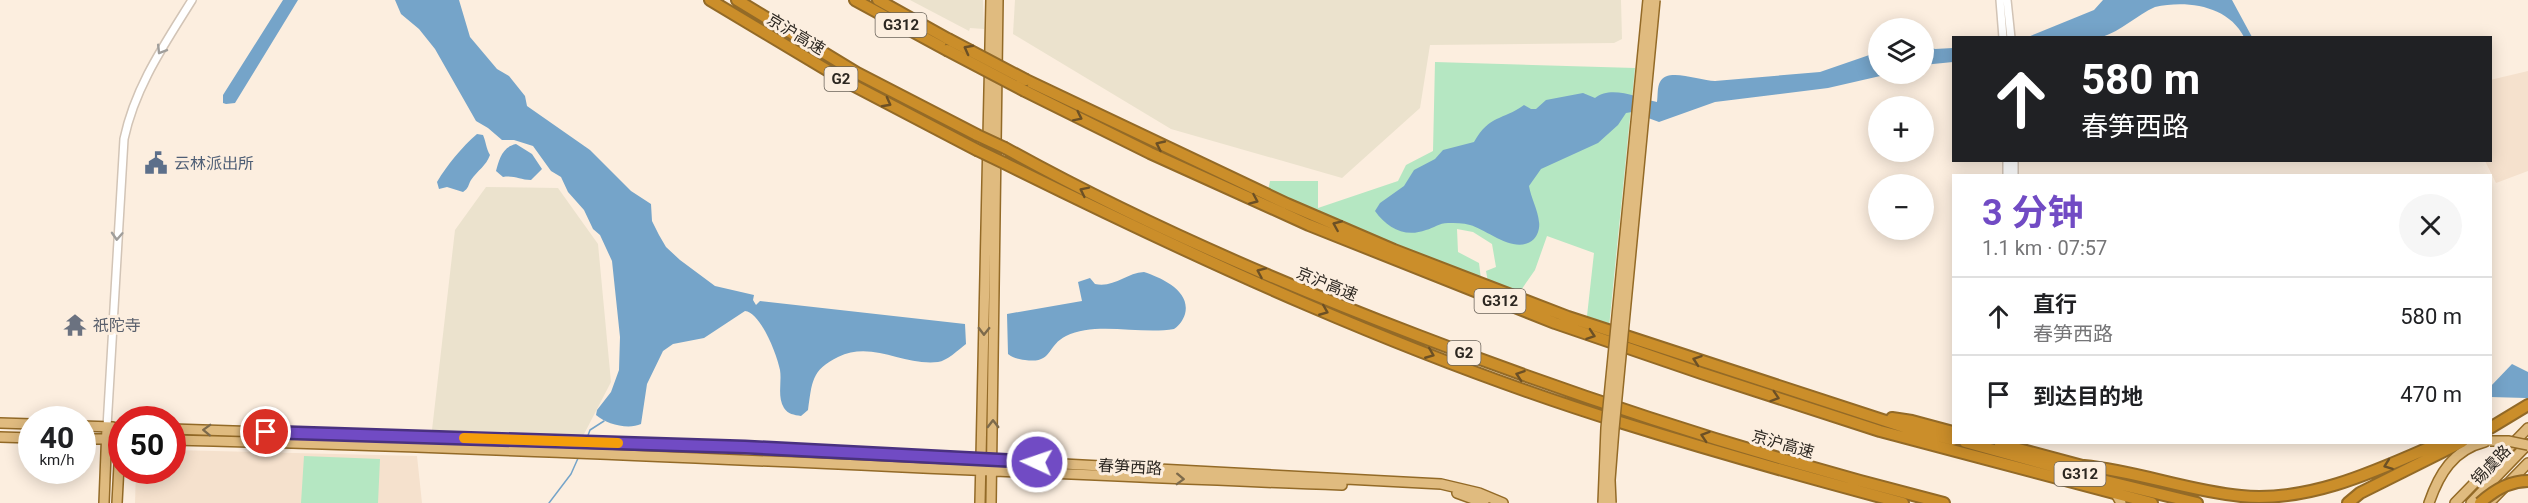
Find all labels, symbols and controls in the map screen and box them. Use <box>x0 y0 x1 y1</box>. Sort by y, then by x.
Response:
street label: 京沪高速 <box>764 9 828 59</box>
road number: G312 <box>876 13 926 37</box>
map controls <box>1868 18 1934 240</box>
button: layers <box>1868 18 1934 84</box>
one-way arrow <box>157 43 168 54</box>
one-way arrow <box>964 45 975 56</box>
text: 580 m <box>2081 55 2200 104</box>
icon: ahead <box>1982 60 2060 138</box>
road number: G2 <box>824 67 858 91</box>
one-way arrow <box>881 96 892 108</box>
button: + <box>1868 96 1934 162</box>
one-way arrow <box>1071 109 1082 121</box>
text: 春笋西路 <box>2081 111 2189 143</box>
one-way arrow <box>1155 140 1166 152</box>
public building icon: 云林派出所 <box>143 150 169 176</box>
place label: 云林派出所 <box>174 154 254 173</box>
button: − <box>1868 174 1934 240</box>
one-way arrow <box>1079 187 1090 198</box>
one-way arrow <box>1247 192 1258 204</box>
text: 3 分钟 <box>1982 192 2084 234</box>
button: close <box>2399 194 2462 257</box>
one-way arrow <box>1333 221 1344 233</box>
one-way arrow <box>111 232 124 241</box>
text: 1.1 km · 07:57 <box>1982 236 2107 260</box>
street label: 京沪高速 <box>1294 263 1360 305</box>
one-way arrow <box>1256 268 1267 280</box>
road number: G312 <box>1474 289 1526 313</box>
text: 直行 <box>2033 292 2077 317</box>
icon: ahead <box>1982 300 2015 333</box>
one-way arrow <box>1318 304 1329 316</box>
text: 580 m <box>2400 304 2462 329</box>
temple icon: 祇陀寺 <box>62 312 88 338</box>
place label: 祇陀寺 <box>93 316 141 335</box>
text: 春笋西路 <box>2033 322 2113 346</box>
one-way arrow <box>978 327 990 336</box>
one-way arrow <box>1585 328 1596 340</box>
road number: G2 <box>1448 341 1480 365</box>
one-way arrow <box>1424 347 1435 359</box>
one-way arrow <box>1692 355 1703 368</box>
one-way arrow <box>1515 369 1526 382</box>
icon: arrive <box>1982 378 2015 411</box>
text: 470 m <box>2400 382 2462 407</box>
text: 到达目的地 <box>2033 384 2143 409</box>
one-way arrow <box>1769 390 1780 402</box>
speed limit sign: 50 <box>108 406 186 484</box>
pin <box>240 406 291 457</box>
icon: arrive <box>249 415 282 448</box>
one-way arrow <box>987 419 999 428</box>
text: 40 <box>40 420 74 455</box>
one-way arrow <box>203 424 212 436</box>
street label: 京沪高速 <box>1750 426 1816 462</box>
position arrow <box>1005 430 1069 494</box>
one-way arrow <box>1700 431 1711 443</box>
street label: 锡虞路 <box>2467 441 2515 489</box>
text: km/h <box>39 451 75 469</box>
street label: 春笋西路 <box>1098 456 1162 478</box>
one-way arrow <box>2383 457 2394 470</box>
road number: G312 <box>2054 462 2106 486</box>
one-way arrow <box>1176 472 1185 485</box>

